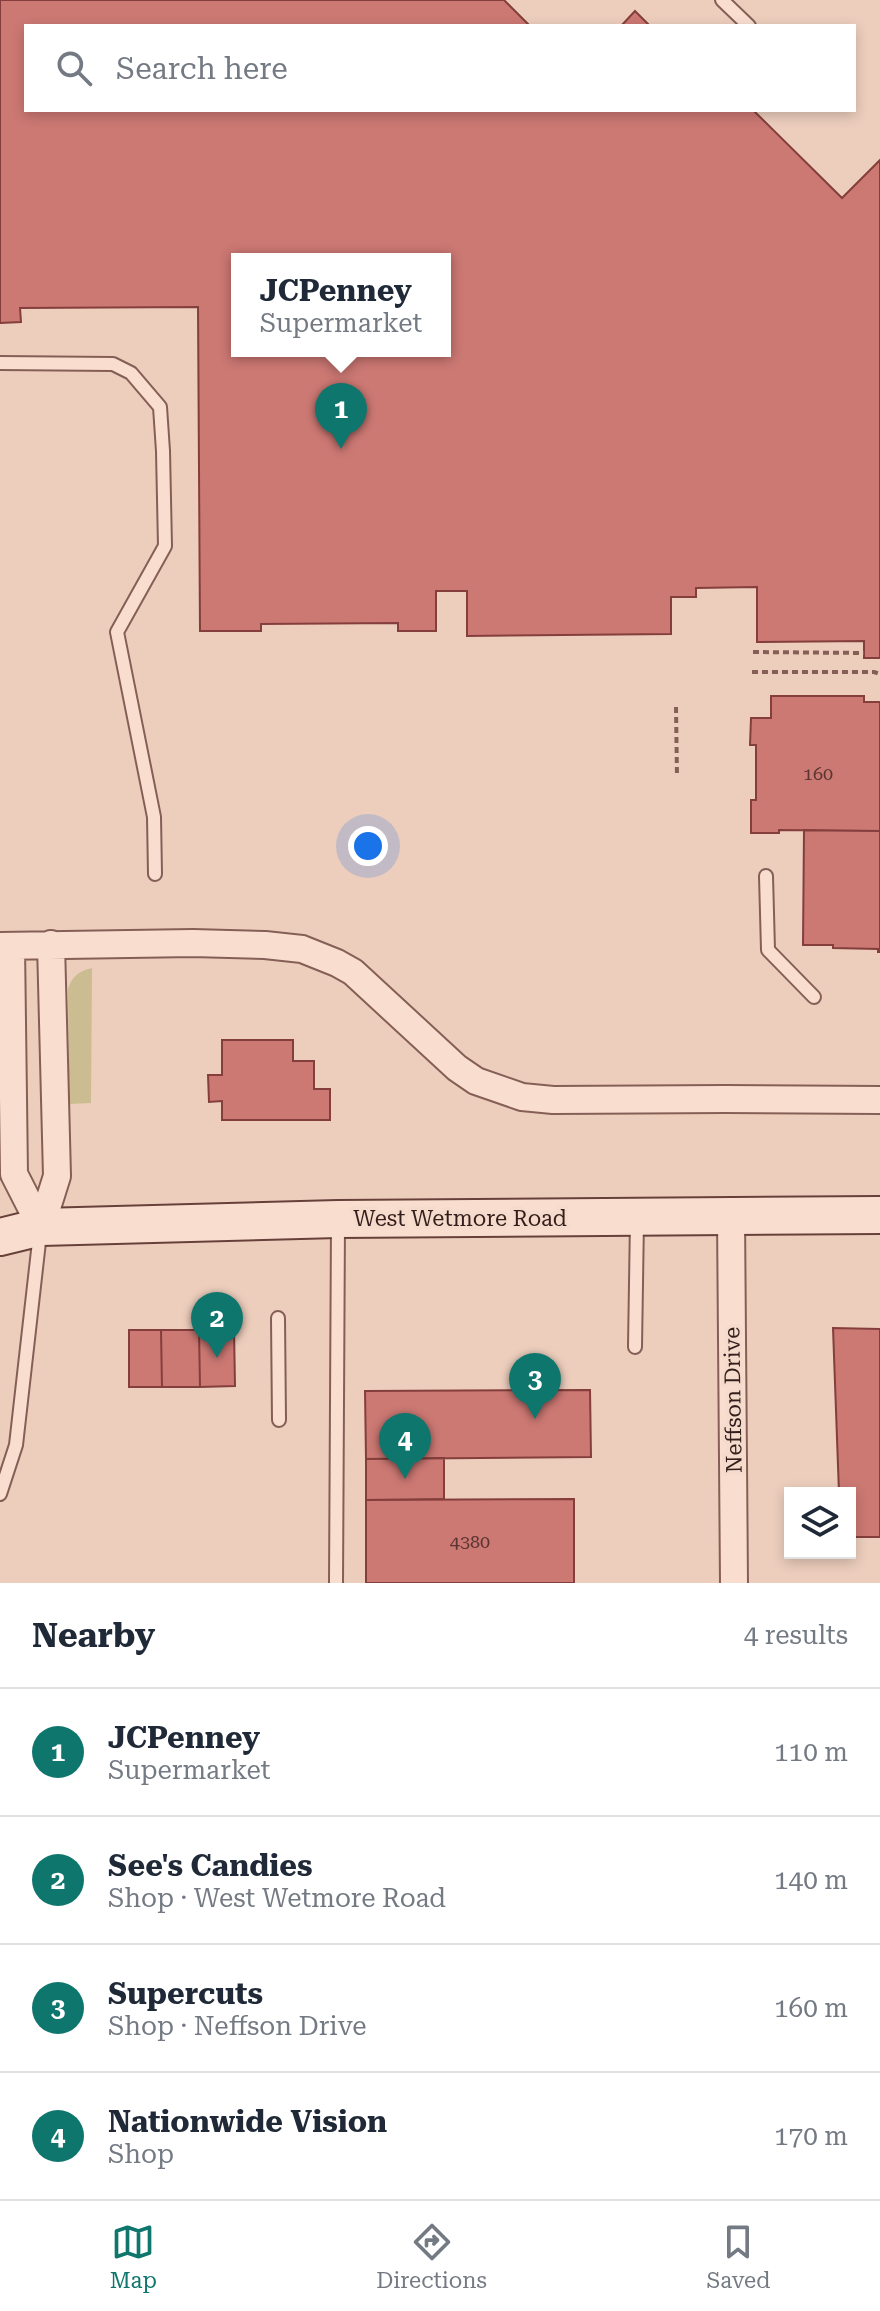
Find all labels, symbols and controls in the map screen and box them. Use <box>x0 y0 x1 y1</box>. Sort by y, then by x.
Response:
search box <box>24 24 856 112</box>
icon: search <box>52 46 96 90</box>
text: Search here <box>116 51 288 86</box>
popup <box>231 253 451 357</box>
text: JCPenney <box>260 273 412 308</box>
text: Supermarket <box>260 308 422 338</box>
pin: 1 <box>315 383 367 449</box>
house number: 160 <box>803 763 833 784</box>
your location <box>348 826 388 866</box>
street label: West Wetmore Road <box>353 1206 567 1231</box>
pin: 2 <box>191 1292 243 1358</box>
street label: Neffson Drive <box>719 1327 747 1473</box>
pin: 3 <box>509 1353 561 1419</box>
pin: 4 <box>379 1413 431 1479</box>
map controls <box>784 1487 856 1559</box>
button: layers <box>784 1487 856 1559</box>
house number: 4380 <box>450 1531 490 1552</box>
text: Nearby <box>32 1615 155 1655</box>
text: 4 results <box>744 1620 848 1650</box>
text: JCPenney <box>108 1720 260 1755</box>
text: 1 <box>51 1737 65 1767</box>
text: 110 m <box>774 1737 848 1767</box>
text: Supermarket <box>108 1755 271 1785</box>
text: See's Candies <box>108 1848 312 1883</box>
text: 2 <box>51 1865 65 1895</box>
text: 140 m <box>774 1865 848 1895</box>
text: Shop · West Wetmore Road <box>108 1883 446 1913</box>
text: Supercuts <box>108 1976 263 2011</box>
text: 3 <box>51 1993 65 2023</box>
text: 160 m <box>774 1993 848 2023</box>
text: Shop · Neffson Drive <box>108 2011 366 2041</box>
text: Nationwide Vision <box>108 2104 387 2139</box>
text: 4 <box>51 2121 65 2151</box>
text: 170 m <box>774 2121 848 2151</box>
text: Shop <box>108 2139 174 2169</box>
tab: Map <box>110 2220 157 2293</box>
tab: Directions <box>376 2220 487 2293</box>
tab: Saved <box>706 2220 770 2293</box>

